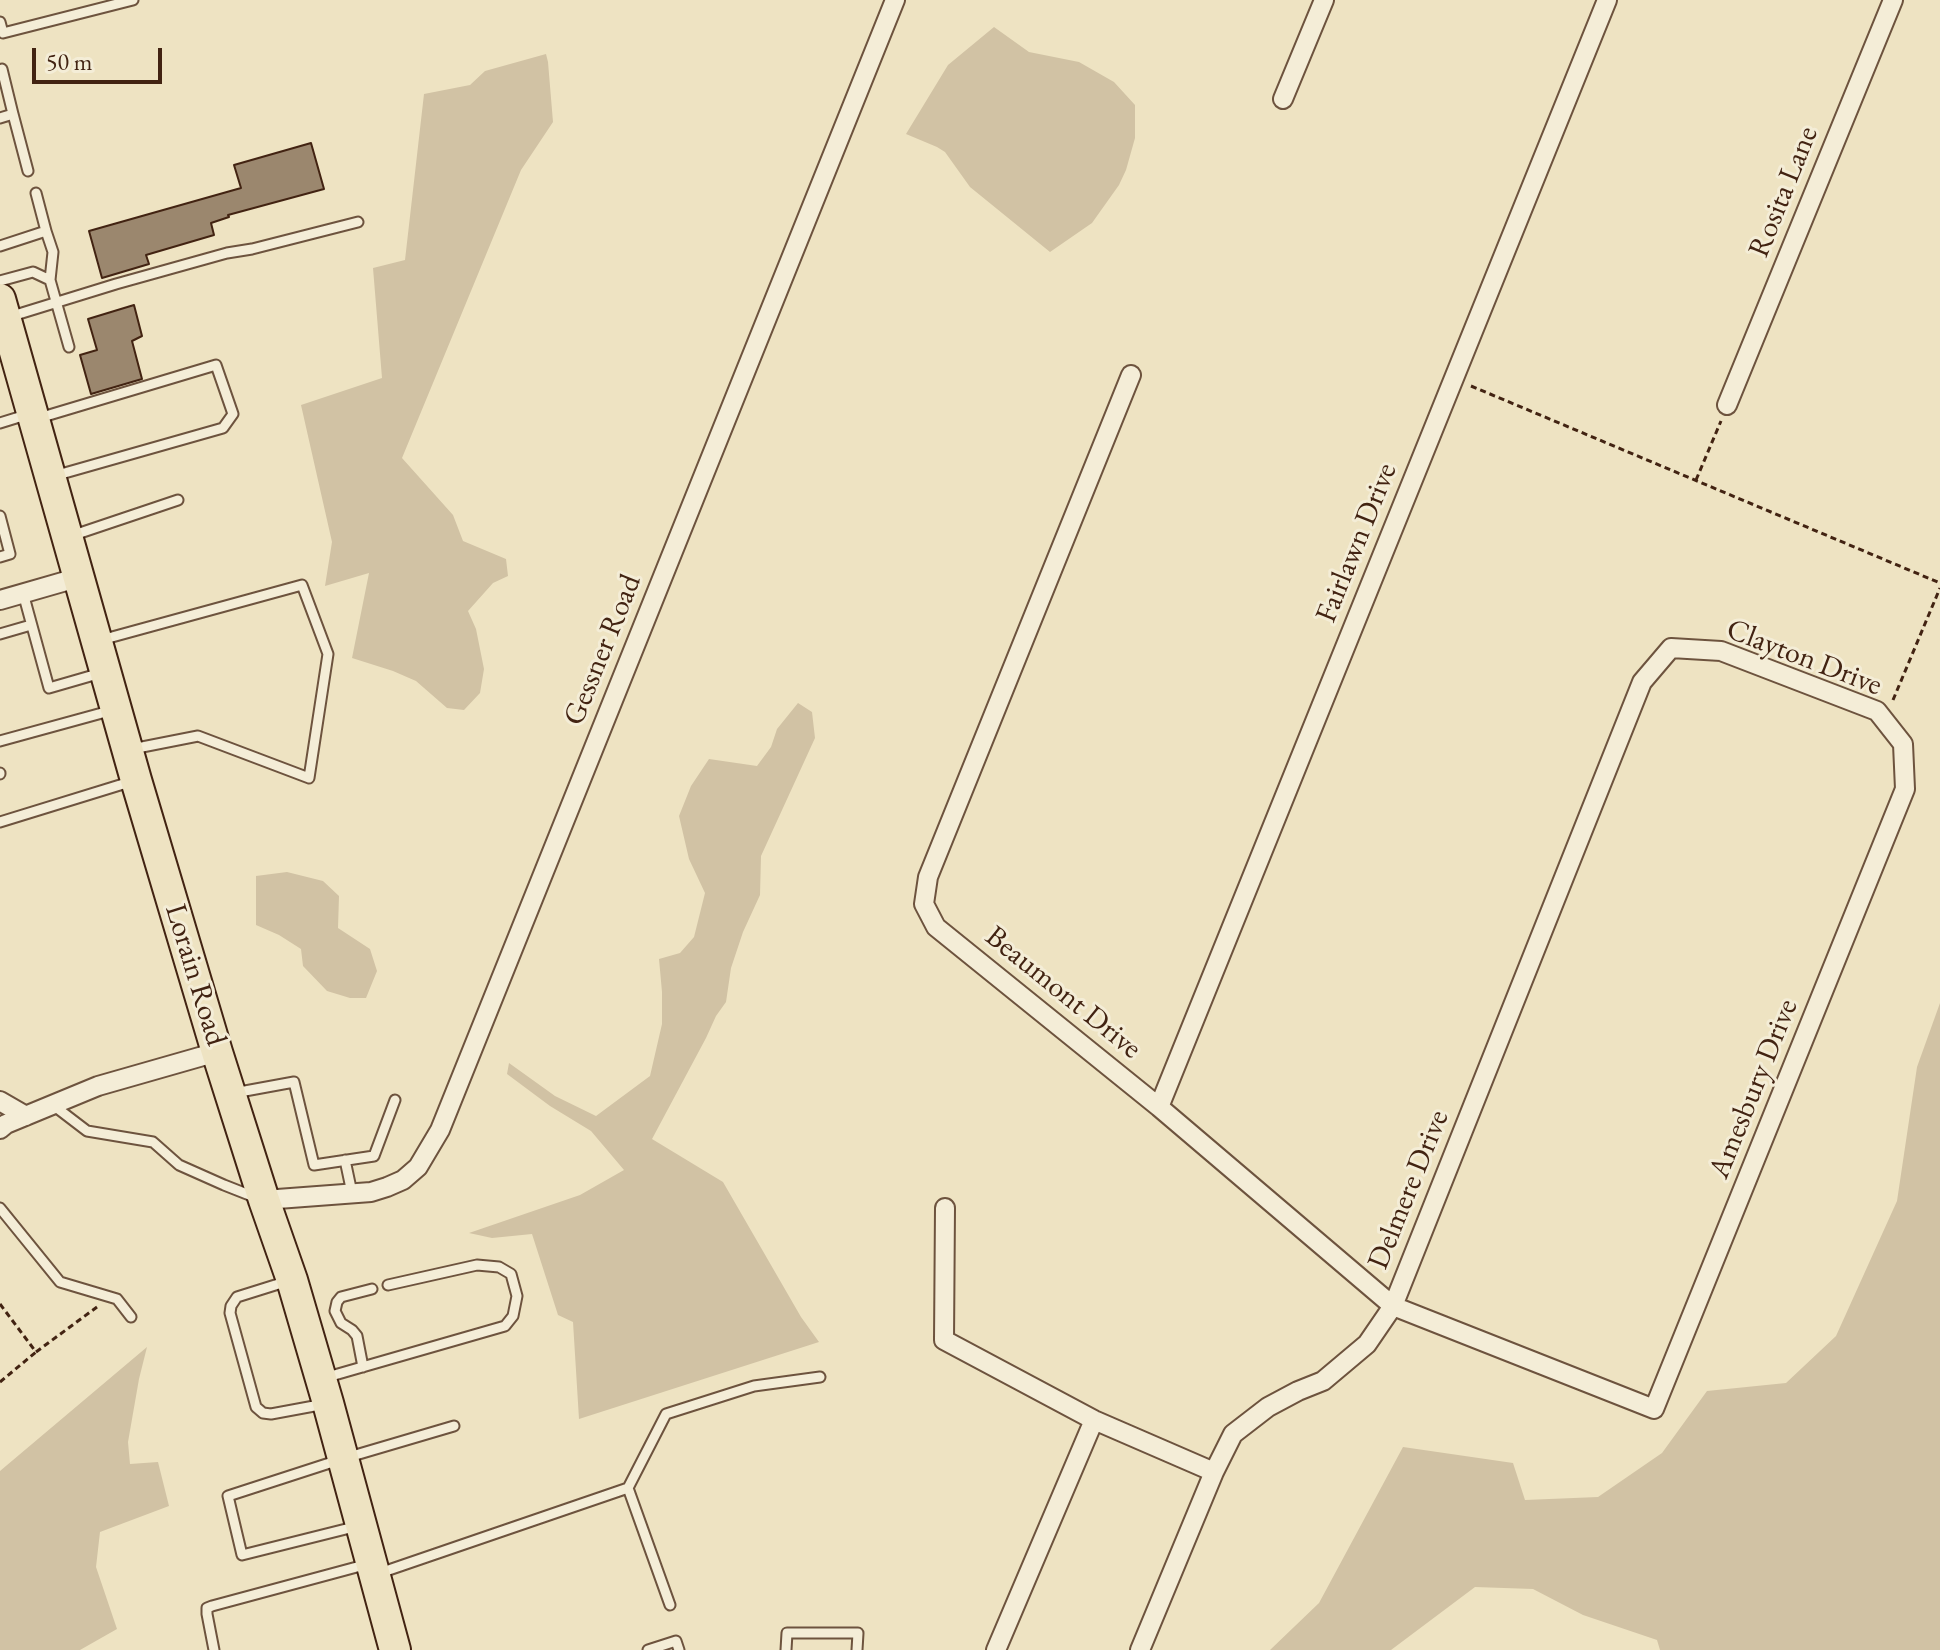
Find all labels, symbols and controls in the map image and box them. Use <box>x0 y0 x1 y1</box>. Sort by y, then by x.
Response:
scale bar <box>36 32 166 82</box>
text: 50 m <box>46 46 93 77</box>
street label: Rosita Lane <box>1742 121 1826 263</box>
street label: Fairlawn Drive <box>1309 458 1405 628</box>
street label: Gessner Road <box>556 569 650 731</box>
street label: Clayton Drive <box>1721 612 1887 704</box>
street label: Lorain Road <box>156 900 234 1050</box>
street label: Beaumont Drive <box>978 919 1148 1067</box>
street label: Amesbury Drive <box>1702 994 1806 1184</box>
street label: Delmere Drive <box>1361 1105 1457 1275</box>

